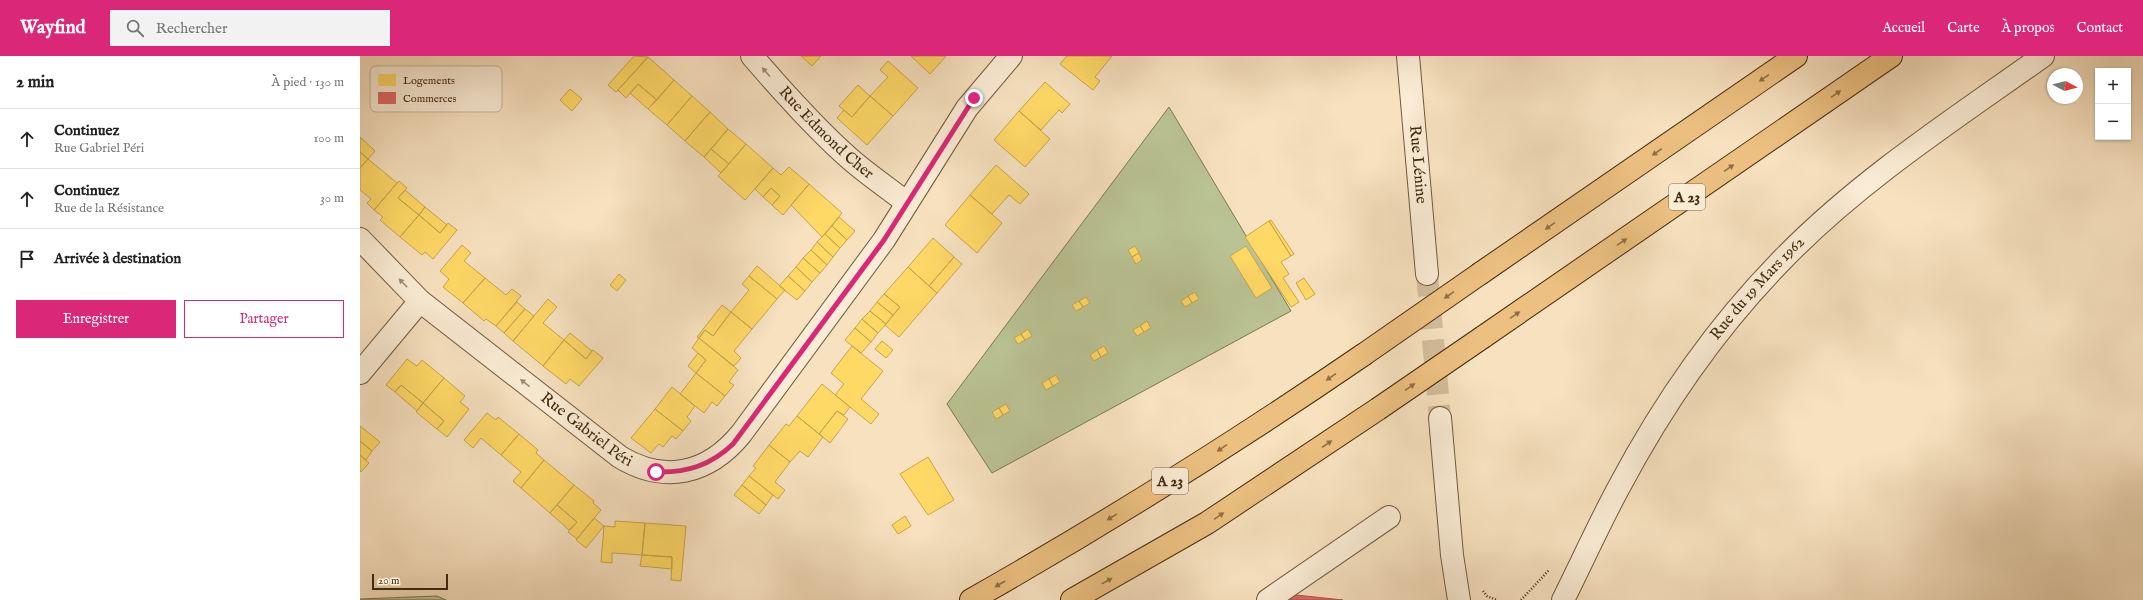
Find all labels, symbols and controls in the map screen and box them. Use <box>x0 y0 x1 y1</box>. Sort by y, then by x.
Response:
search box <box>110 10 390 46</box>
text: Wayfind <box>20 16 86 40</box>
icon: search <box>124 17 146 39</box>
text: Rechercher <box>156 19 227 38</box>
text: Accueil <box>1882 19 1925 37</box>
text: Carte <box>1947 19 1980 37</box>
text: À propos <box>2002 19 2054 37</box>
text: Contact <box>2076 19 2123 37</box>
legend <box>370 66 502 112</box>
one-way arrow <box>762 67 771 77</box>
north arrow <box>2047 68 2083 104</box>
map controls <box>2095 68 2131 140</box>
button: + <box>2095 68 2131 104</box>
text: 2 min <box>16 72 54 93</box>
text: À pied · 130 m <box>272 74 344 91</box>
text: Logements <box>403 74 455 88</box>
one-way arrow <box>1759 74 1769 82</box>
street label: Rue Edmond Cher <box>774 83 878 184</box>
route end <box>965 89 983 107</box>
one-way arrow <box>1831 90 1841 98</box>
text: Commerces <box>403 92 457 106</box>
button: − <box>2095 104 2131 140</box>
text: Continuez <box>54 121 119 140</box>
street label: Rue Lénine <box>1404 124 1431 205</box>
icon: ahead <box>16 128 38 150</box>
text: 100 m <box>314 130 344 147</box>
text: Rue Gabriel Péri <box>54 140 144 157</box>
one-way arrow <box>1652 148 1662 156</box>
one-way arrow <box>1724 165 1735 172</box>
text: Continuez <box>54 181 119 200</box>
road number: A 23 <box>1669 184 1705 210</box>
icon: ahead <box>16 188 38 210</box>
text: 30 m <box>320 190 344 207</box>
text: Rue de la Résistance <box>54 200 164 217</box>
one-way arrow <box>1545 222 1555 230</box>
street label: Rue du 19 Mars 1962 <box>1706 233 1809 344</box>
one-way arrow <box>1617 238 1627 246</box>
icon: arrive <box>16 248 38 270</box>
text: Arrivée à destination <box>54 249 181 268</box>
one-way arrow <box>398 278 407 288</box>
one-way arrow <box>1444 292 1455 299</box>
button: Enregistrer <box>16 300 176 338</box>
button: Partager <box>184 300 344 338</box>
one-way arrow <box>1510 311 1520 319</box>
one-way arrow <box>1326 373 1336 381</box>
one-way arrow <box>519 378 530 387</box>
one-way arrow <box>1405 383 1416 391</box>
street label: Rue Gabriel Péri <box>536 388 636 472</box>
one-way arrow <box>1322 440 1332 448</box>
one-way arrow <box>1217 444 1228 452</box>
route start <box>647 463 665 481</box>
road number: A 23 <box>1152 468 1188 494</box>
one-way arrow <box>1213 512 1224 519</box>
one-way arrow <box>1106 514 1118 521</box>
scale bar <box>372 572 448 591</box>
text: 20 m <box>378 574 399 588</box>
one-way arrow <box>1101 578 1112 585</box>
one-way arrow <box>994 580 1006 587</box>

